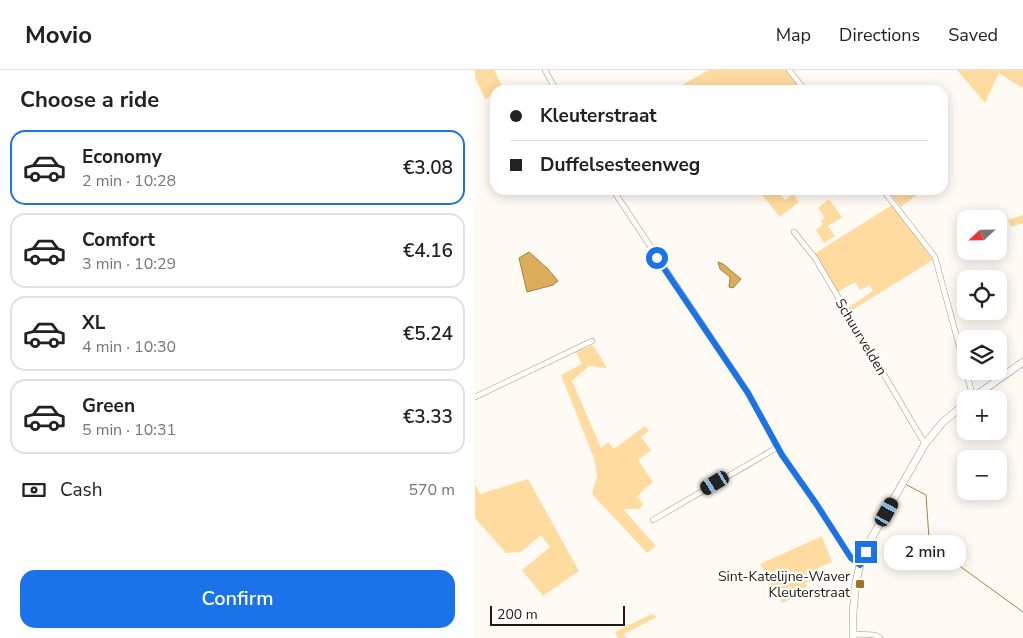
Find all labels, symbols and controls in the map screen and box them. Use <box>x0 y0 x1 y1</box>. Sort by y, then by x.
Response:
text: Movio <box>25 19 92 51</box>
text: Map <box>776 23 811 47</box>
text: Directions <box>839 23 920 47</box>
text: Saved <box>948 23 998 47</box>
text: Choose a ride <box>20 85 159 115</box>
text: Kleuterstraat <box>540 103 657 129</box>
text: Economy <box>82 144 162 170</box>
icon: car <box>22 145 67 190</box>
text: Duffelsesteenweg <box>540 152 700 178</box>
text: €3.08 <box>403 155 453 181</box>
text: 2 min · 10:28 <box>82 170 176 192</box>
north arrow <box>957 210 1007 260</box>
map controls <box>957 210 1007 500</box>
text: Comfort <box>82 227 155 253</box>
icon: car <box>22 228 67 273</box>
text: €4.16 <box>403 238 453 264</box>
route start <box>646 247 668 269</box>
text: 3 min · 10:29 <box>82 253 176 275</box>
button: locate <box>957 270 1007 320</box>
street label: Schuurvelden <box>831 295 891 379</box>
text: XL <box>82 310 105 336</box>
icon: car <box>22 311 67 356</box>
text: €5.24 <box>403 321 453 347</box>
button: layers <box>957 330 1007 380</box>
text: 4 min · 10:30 <box>82 336 176 358</box>
button: + <box>957 390 1007 440</box>
text: Green <box>82 393 135 419</box>
icon: car <box>22 394 67 439</box>
text: €3.33 <box>403 404 453 430</box>
text: 5 min · 10:31 <box>82 419 176 441</box>
button: − <box>957 450 1007 500</box>
car <box>698 469 731 497</box>
icon: cash <box>20 476 48 504</box>
text: Cash <box>60 477 102 503</box>
text: 570 m <box>408 479 455 501</box>
car <box>873 495 900 529</box>
callout: 2 min <box>883 534 966 570</box>
route end <box>855 541 877 563</box>
text: 2 min <box>905 541 945 563</box>
place label: Sint-Katelijne-Waver Kleuterstraat <box>718 567 850 602</box>
button: Confirm <box>20 570 455 628</box>
marker: Sint-Katelijne-Waver Kleuterstraat <box>854 578 866 590</box>
scale bar <box>490 603 625 626</box>
text: 200 m <box>497 605 538 624</box>

